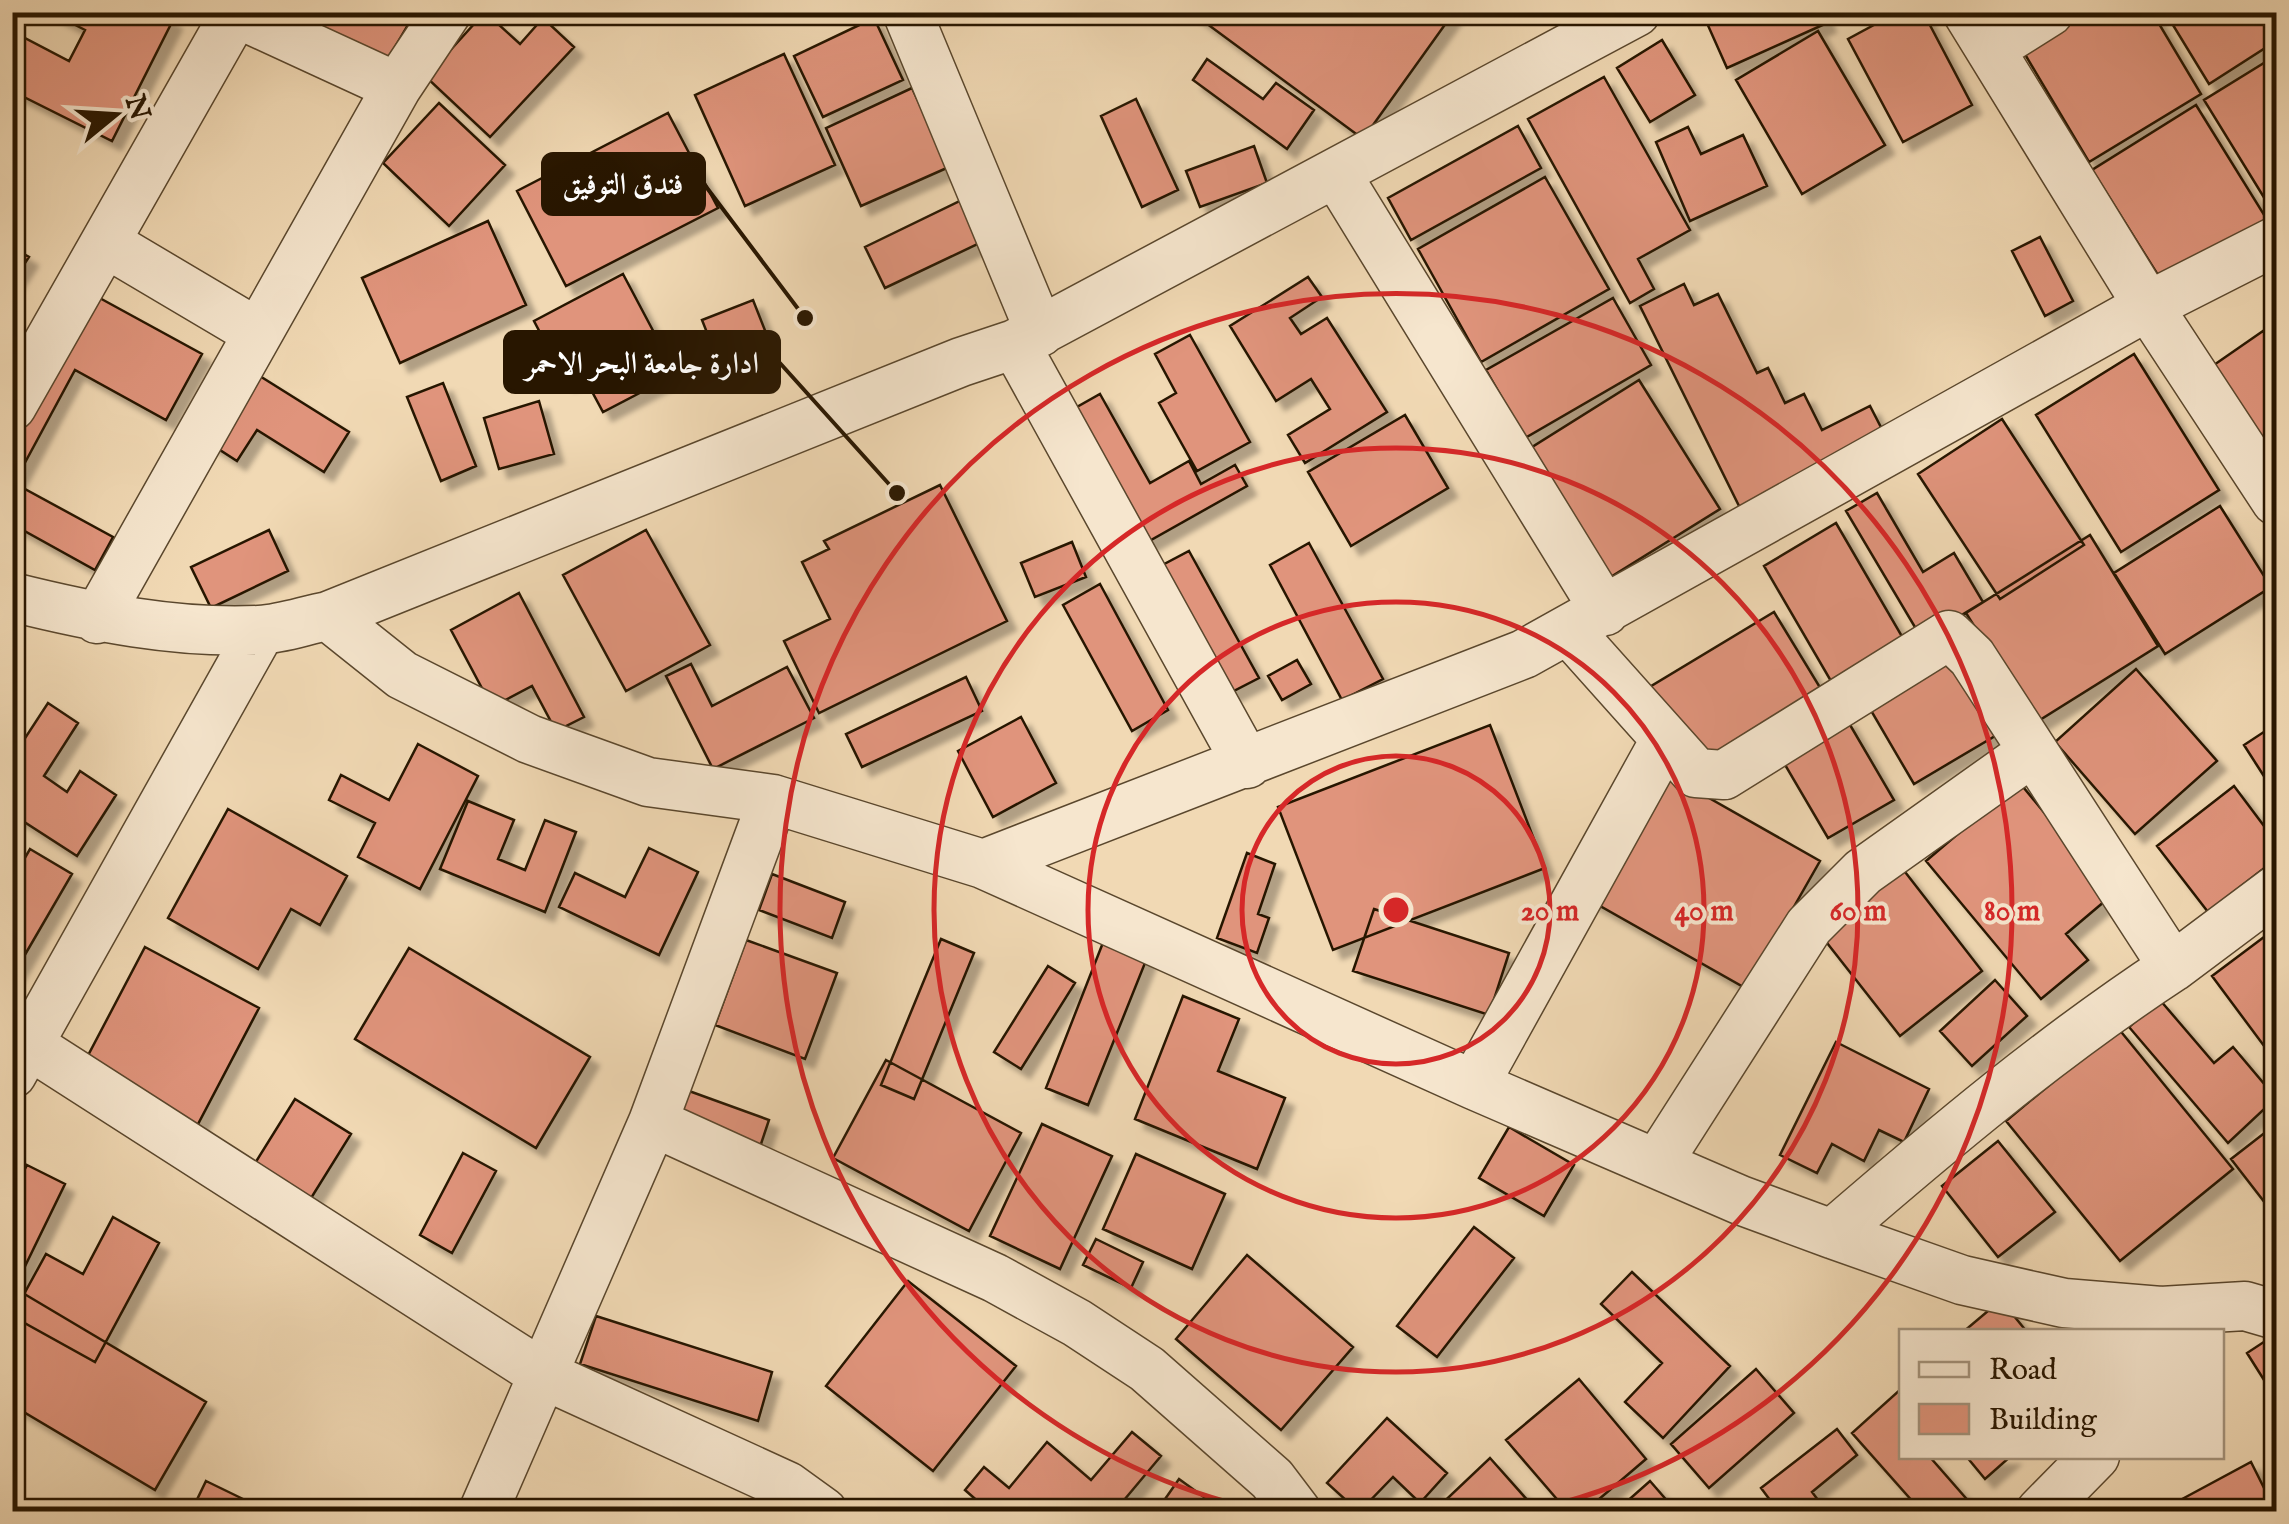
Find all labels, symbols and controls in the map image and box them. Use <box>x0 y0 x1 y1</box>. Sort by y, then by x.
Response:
north arrow <box>65 65 165 165</box>
text: N <box>116 90 157 125</box>
callout: فندق التوفيق <box>543 154 704 214</box>
text: فندق التوفيق <box>562 167 684 205</box>
callout: ادارة جامعة البحر الاحمر <box>505 332 779 392</box>
text: ادارة جامعة البحر الاحمر <box>522 346 759 384</box>
centre of rings <box>1378 892 1414 928</box>
text: 20 m <box>1521 893 1579 931</box>
text: 40 m <box>1674 893 1734 931</box>
text: 60 m <box>1829 893 1887 931</box>
text: 80 m <box>1984 893 2040 931</box>
legend <box>1899 1329 2224 1459</box>
text: Road <box>1989 1352 2058 1390</box>
text: Building <box>1989 1402 2098 1440</box>

